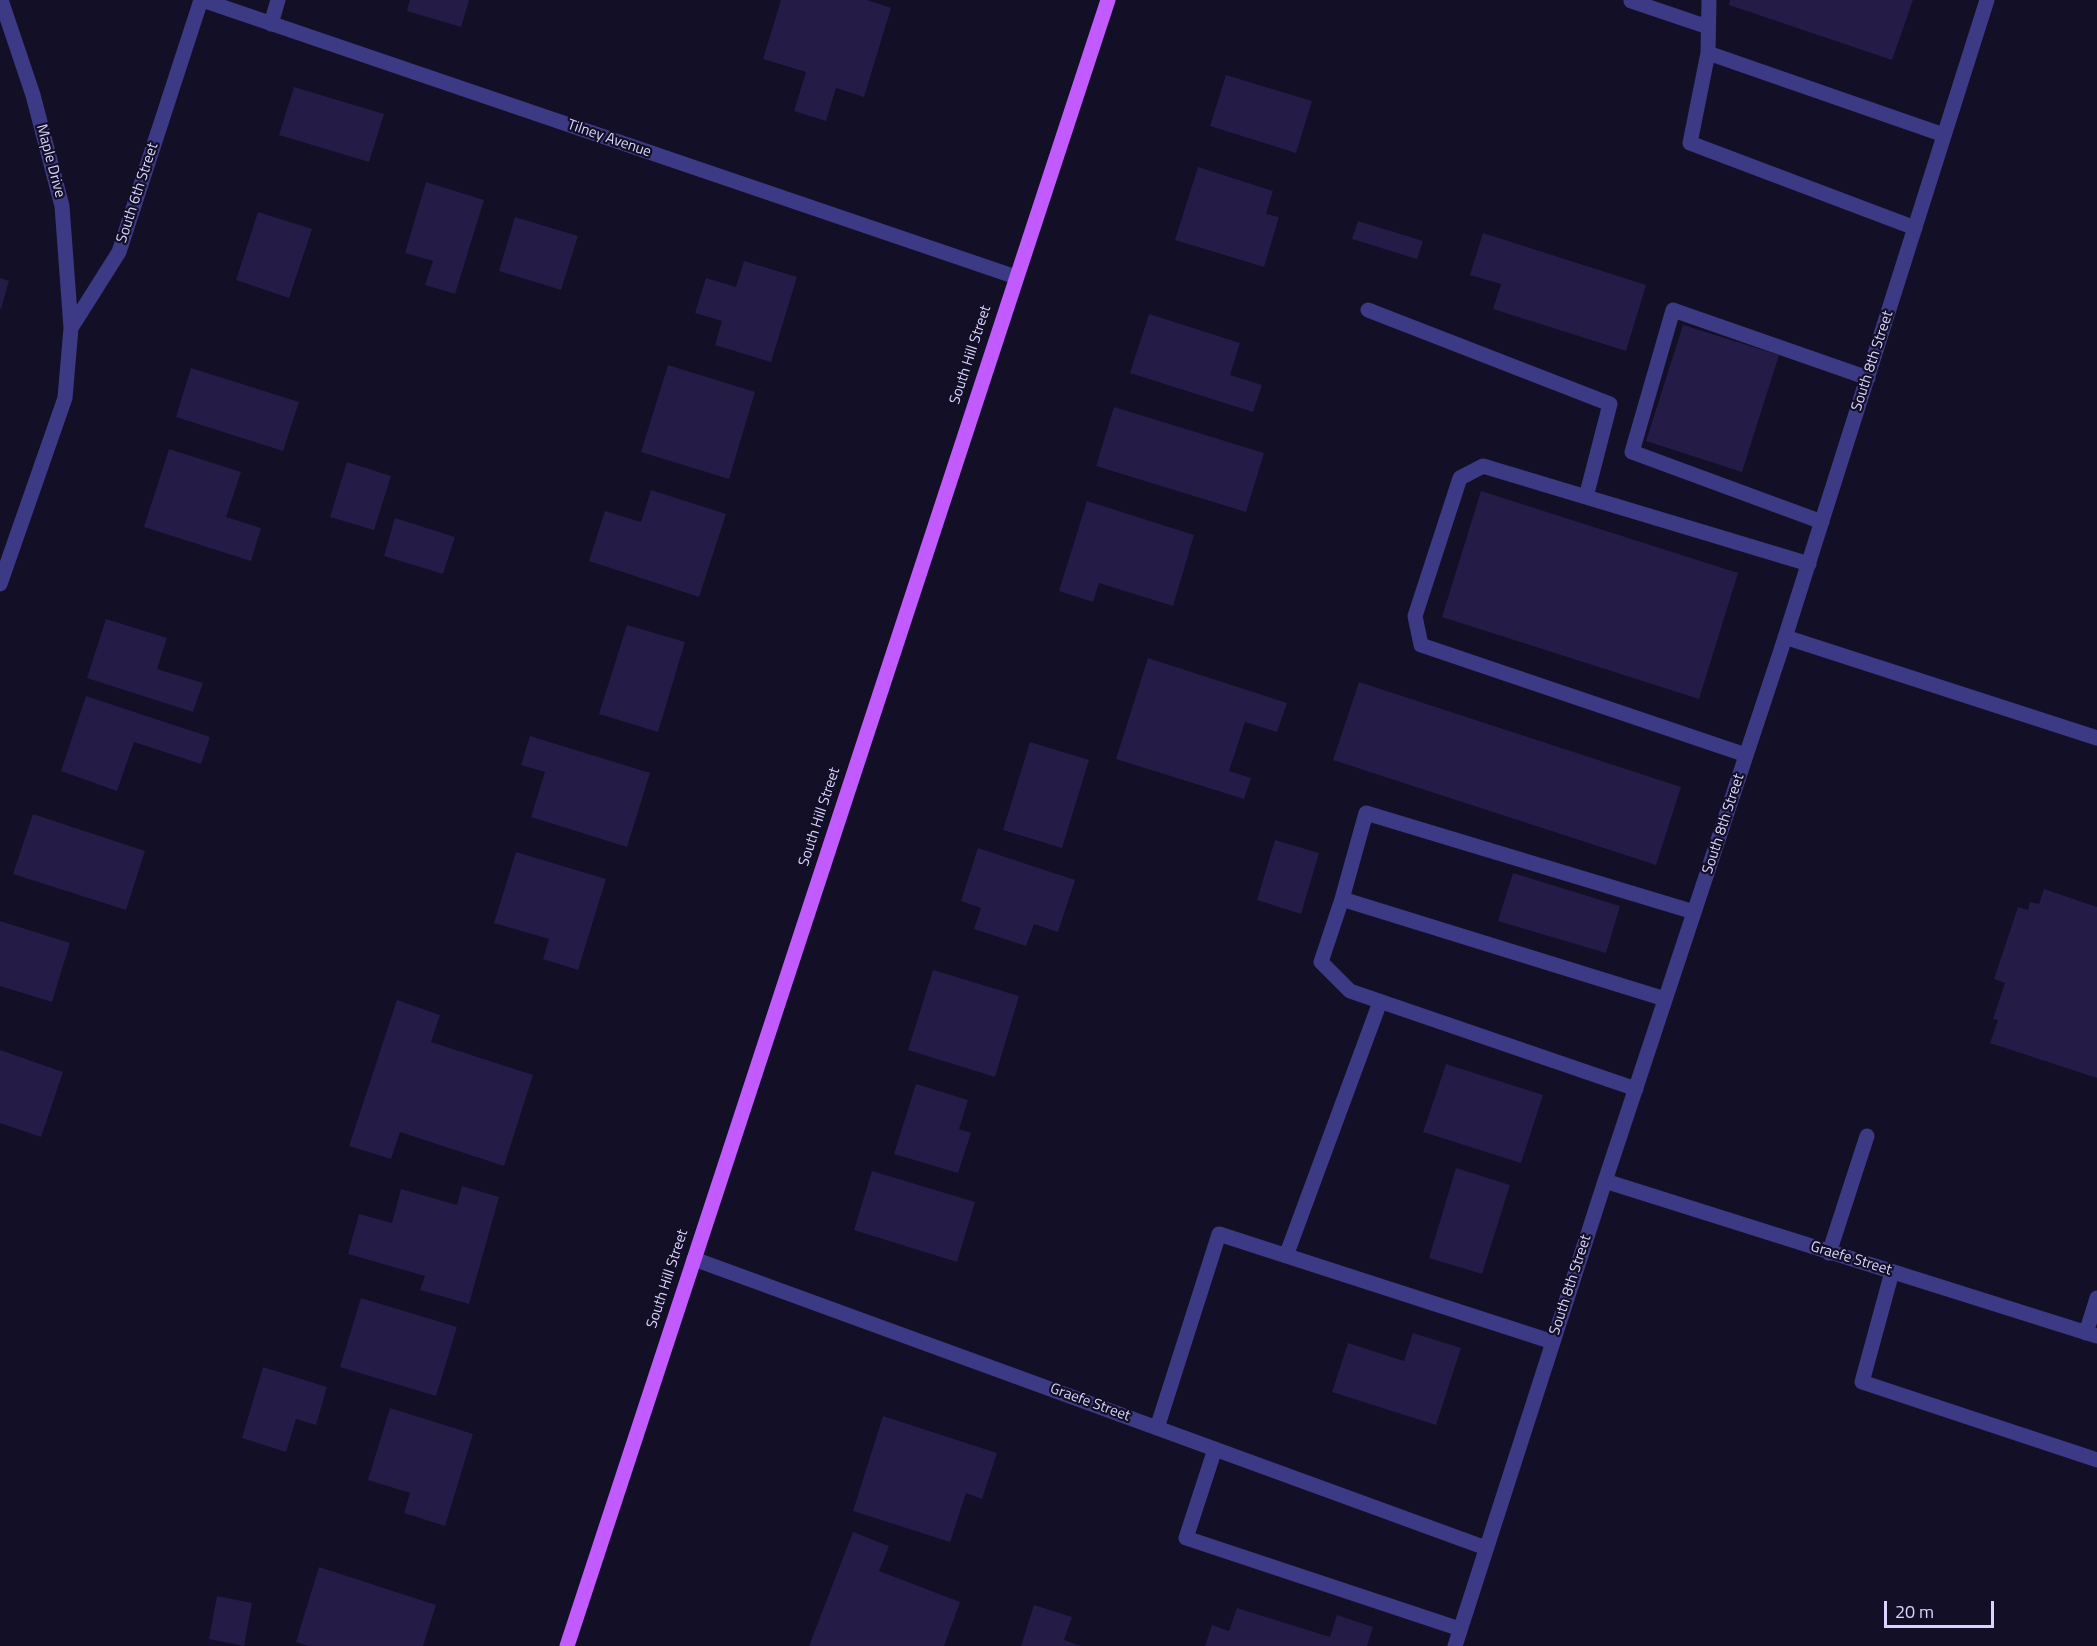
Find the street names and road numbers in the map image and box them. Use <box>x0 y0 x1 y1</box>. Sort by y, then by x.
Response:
street label: Tilney Avenue <box>565 116 653 162</box>
street label: Maple Drive <box>32 122 68 200</box>
street label: South 6th Street <box>113 141 163 245</box>
street label: South Hill Street <box>947 303 995 407</box>
street label: South 8th Street <box>1848 309 1898 413</box>
street label: South Hill Street <box>796 765 844 869</box>
street label: South 8th Street <box>1699 772 1749 876</box>
street label: South Hill Street <box>644 1227 692 1331</box>
street label: South 8th Street <box>1546 1233 1596 1337</box>
street label: Graefe Street <box>1808 1238 1894 1280</box>
street label: Graefe Street <box>1048 1380 1132 1426</box>

